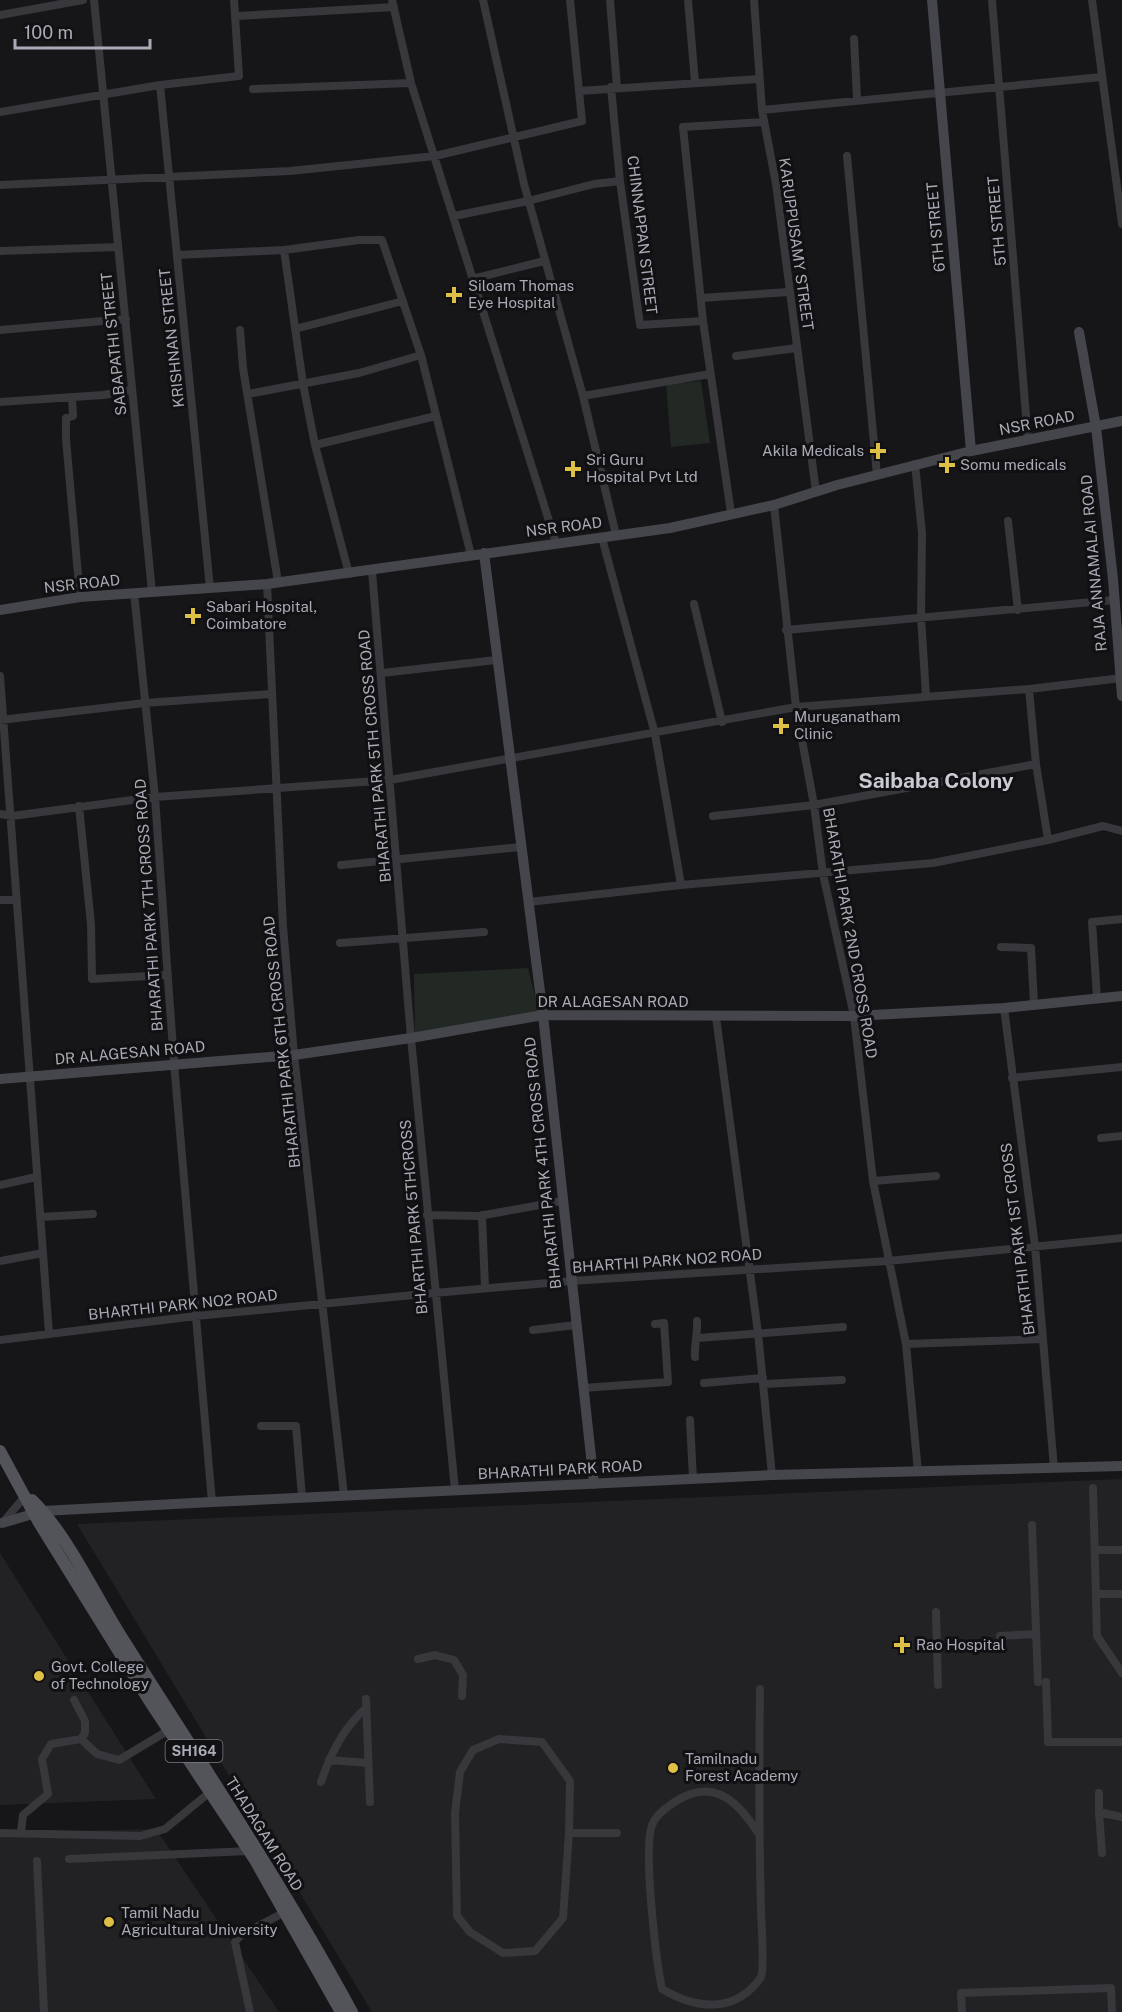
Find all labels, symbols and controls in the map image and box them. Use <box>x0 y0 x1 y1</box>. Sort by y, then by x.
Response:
scale bar <box>15 12 150 50</box>
text: 100 m <box>24 22 73 43</box>
street label: CHINNAPPAN STREET <box>624 155 661 315</box>
street label: KARUPPUSAMY STREET <box>776 157 817 331</box>
street label: 5TH STREET <box>984 175 1009 267</box>
street label: 6TH STREET <box>923 181 948 273</box>
street label: KRISHNAN STREET <box>156 268 187 408</box>
street label: SABAPATHI STREET <box>98 271 129 417</box>
place label: Siloam Thomas Eye Hospital <box>468 277 574 311</box>
marker: Siloam Thomas Eye Hospital <box>445 286 463 304</box>
street label: NSR ROAD <box>998 407 1076 438</box>
place label: Akila Medicals <box>762 442 864 459</box>
marker: Akila Medicals <box>869 442 887 460</box>
place label: Sri Guru Hospital Pvt Ltd <box>586 451 698 485</box>
marker: Somu medicals <box>938 456 956 474</box>
place label: Somu medicals <box>960 456 1066 473</box>
marker: Sri Guru Hospital Pvt Ltd <box>564 460 582 478</box>
street label: RAJA ANNAMALAI ROAD <box>1077 474 1110 652</box>
street label: NSR ROAD <box>525 513 603 540</box>
street label: NSR ROAD <box>43 571 121 596</box>
place label: Sabari Hospital, Coimbatore <box>206 598 317 632</box>
marker: Sabari Hospital, Coimbatore <box>184 607 202 625</box>
street label: BHARATHI PARK 5TH CROSS ROAD <box>355 629 394 883</box>
place label: Muruganatham Clinic <box>794 708 900 742</box>
marker: Muruganatham Clinic <box>772 717 790 735</box>
district label: Saibaba Colony <box>858 768 1014 793</box>
street label: BHARATHI PARK 7TH CROSS ROAD <box>131 778 166 1032</box>
street label: BHARATHI PARK 2ND CROSS ROAD <box>820 806 881 1060</box>
street label: BHARATHI PARK 6TH CROSS ROAD <box>260 915 303 1169</box>
street label: DR ALAGESAN ROAD <box>537 993 689 1010</box>
street label: BHARATHI PARK 4TH CROSS ROAD <box>521 1036 564 1290</box>
street label: DR ALAGESAN ROAD <box>54 1037 206 1068</box>
street label: BHARTHI PARK 5THCROSS <box>397 1119 430 1315</box>
street label: BHARTHI PARK 1ST CROSS <box>997 1142 1038 1336</box>
street label: BHARTHI PARK NO2 ROAD <box>571 1245 763 1276</box>
street label: BHARTHI PARK NO2 ROAD <box>87 1286 278 1323</box>
street label: BHARATHI PARK ROAD <box>477 1457 643 1482</box>
marker: Rao Hospital <box>893 1636 911 1654</box>
place label: Rao Hospital <box>916 1636 1005 1653</box>
place label: Govt. College of Technology <box>51 1658 149 1692</box>
marker: Govt. College of Technology <box>32 1669 46 1683</box>
road number: SH164 <box>166 1740 222 1762</box>
place label: Tamilnadu Forest Academy <box>685 1750 798 1784</box>
marker: Tamilnadu Forest Academy <box>666 1761 680 1775</box>
street label: THADAGAM ROAD <box>222 1774 306 1894</box>
place label: Tamil Nadu Agricultural University <box>121 1904 278 1938</box>
marker: Tamil Nadu Agricultural University <box>102 1915 116 1929</box>

